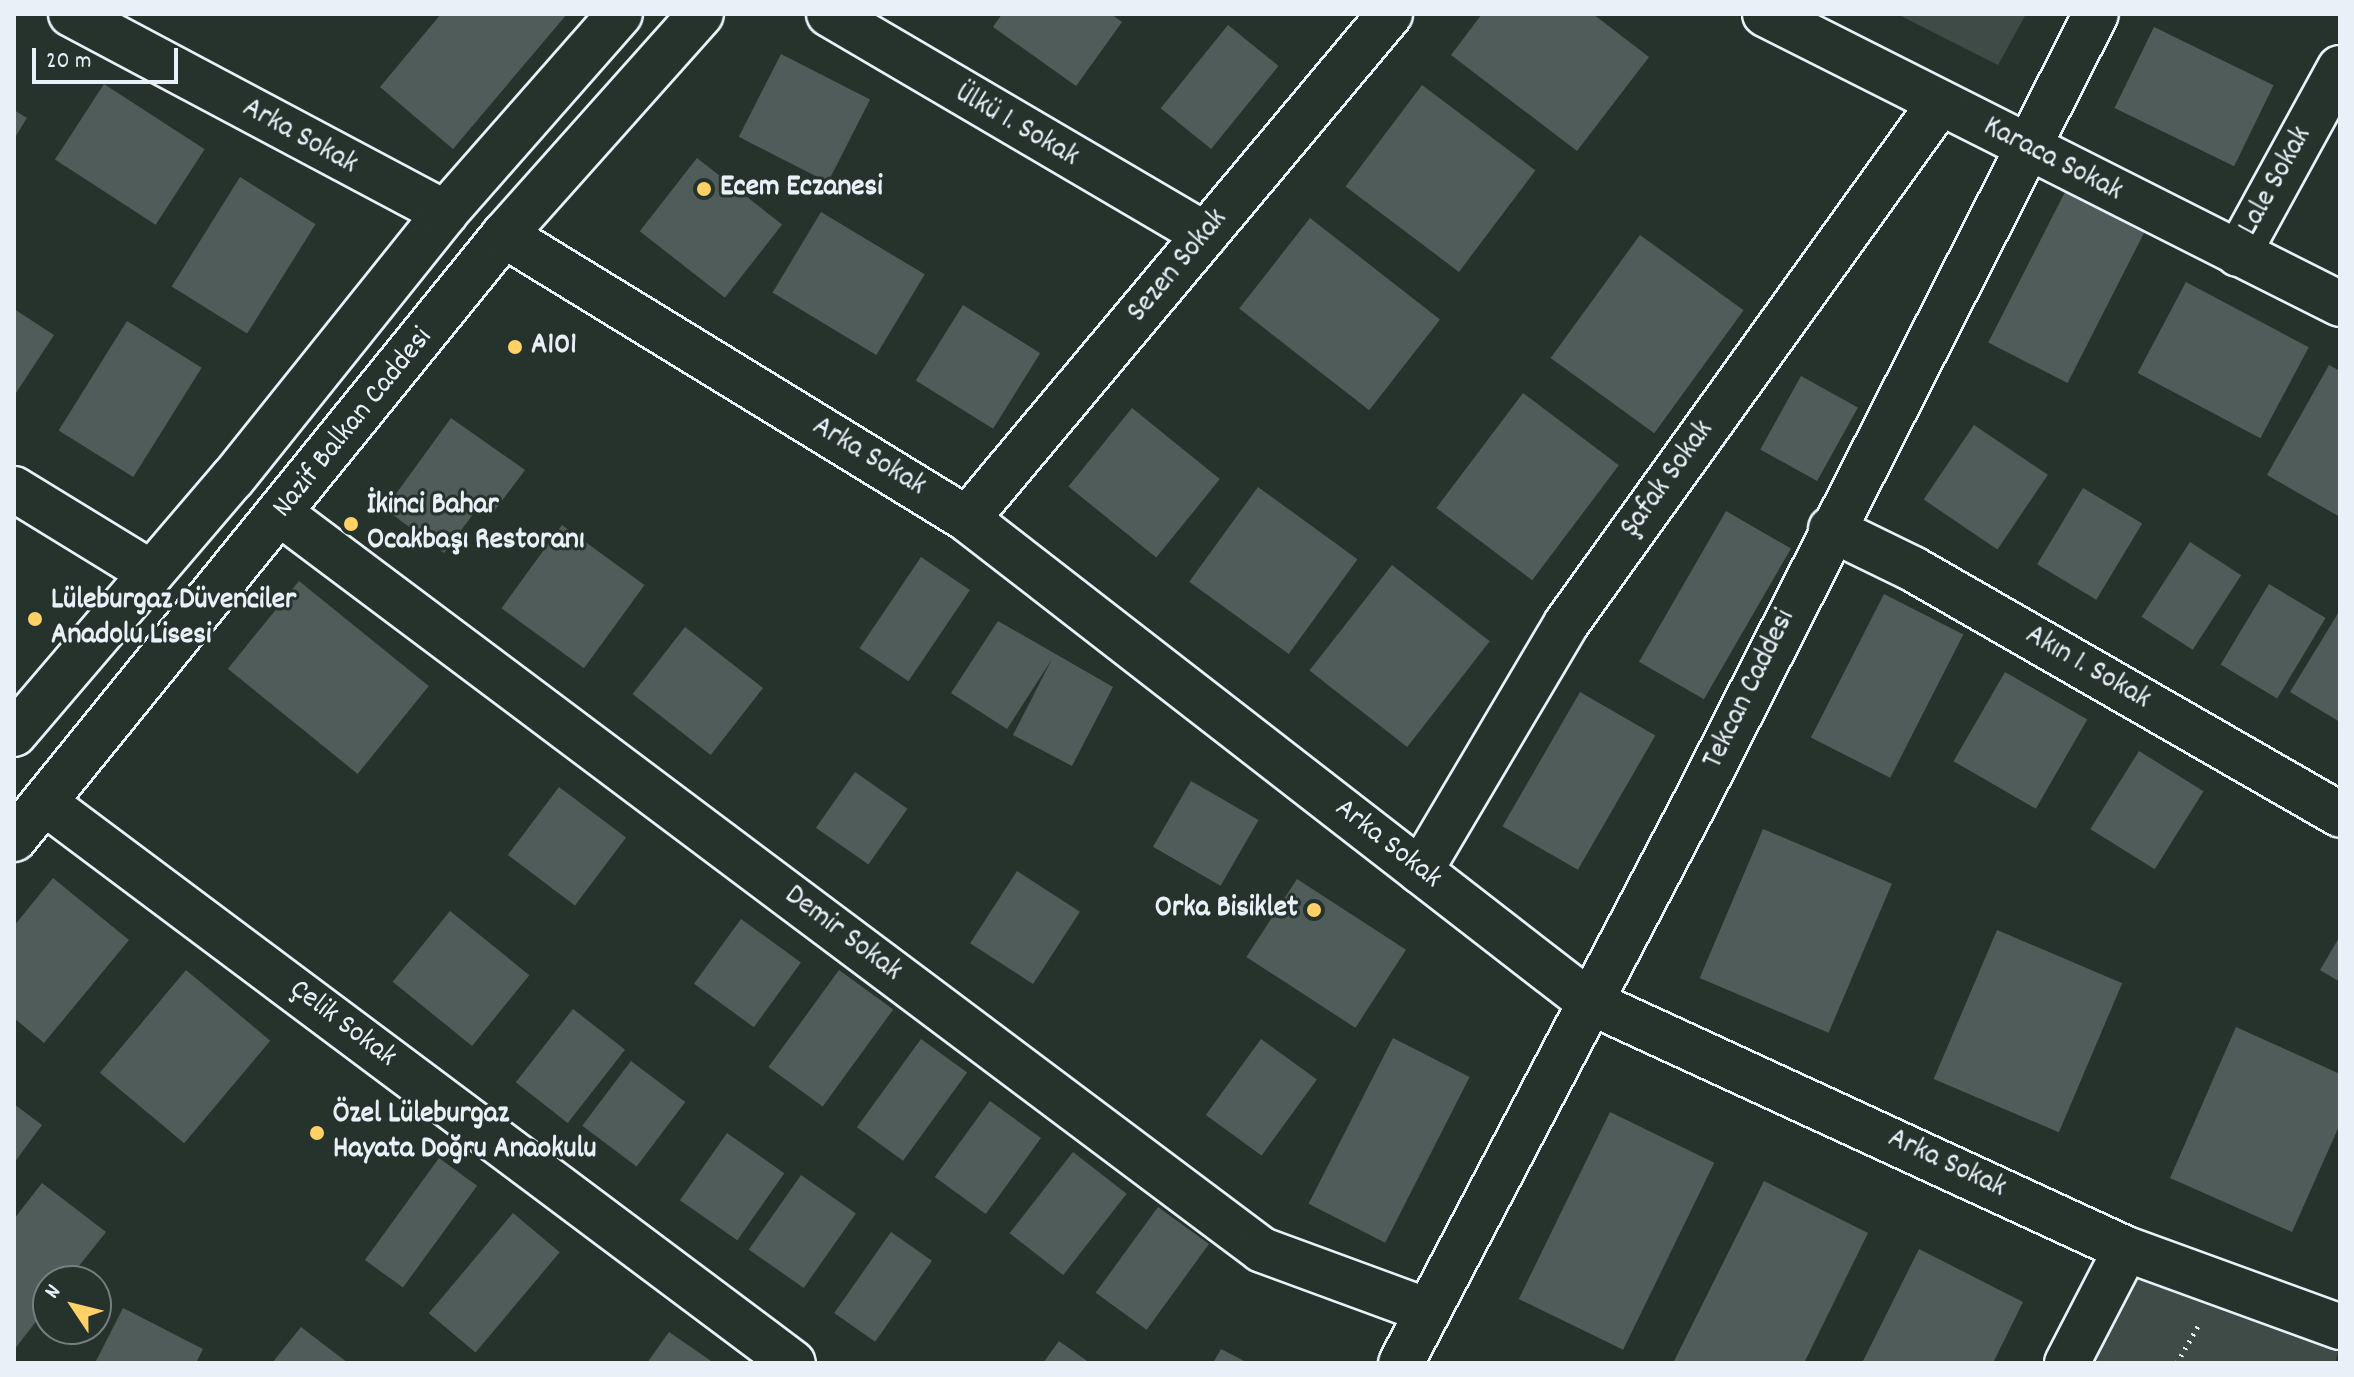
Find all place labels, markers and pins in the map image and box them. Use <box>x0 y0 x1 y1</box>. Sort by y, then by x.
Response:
place label: Ecem Eczanesi <box>720 171 883 207</box>
marker: Ecem Eczanesi <box>695 180 713 198</box>
place label: A101 <box>531 329 577 365</box>
marker: A101 <box>506 338 524 356</box>
place label: İkinci Bahar Ocakbaşı Restoranı <box>367 489 584 560</box>
marker: İkinci Bahar Ocakbaşı Restoranı <box>342 515 360 533</box>
place label: Lüleburgaz Düvenciler Anadolu Lisesi <box>51 584 296 654</box>
marker: Lüleburgaz Düvenciler Anadolu Lisesi <box>26 610 44 628</box>
place label: Orka Bisiklet <box>1155 892 1298 928</box>
marker: Orka Bisiklet <box>1305 901 1323 919</box>
place label: Özel Lüleburgaz Hayata Doğru Anaokulu <box>333 1098 597 1168</box>
marker: Özel Lüleburgaz Hayata Doğru Anaokulu <box>308 1124 326 1142</box>

